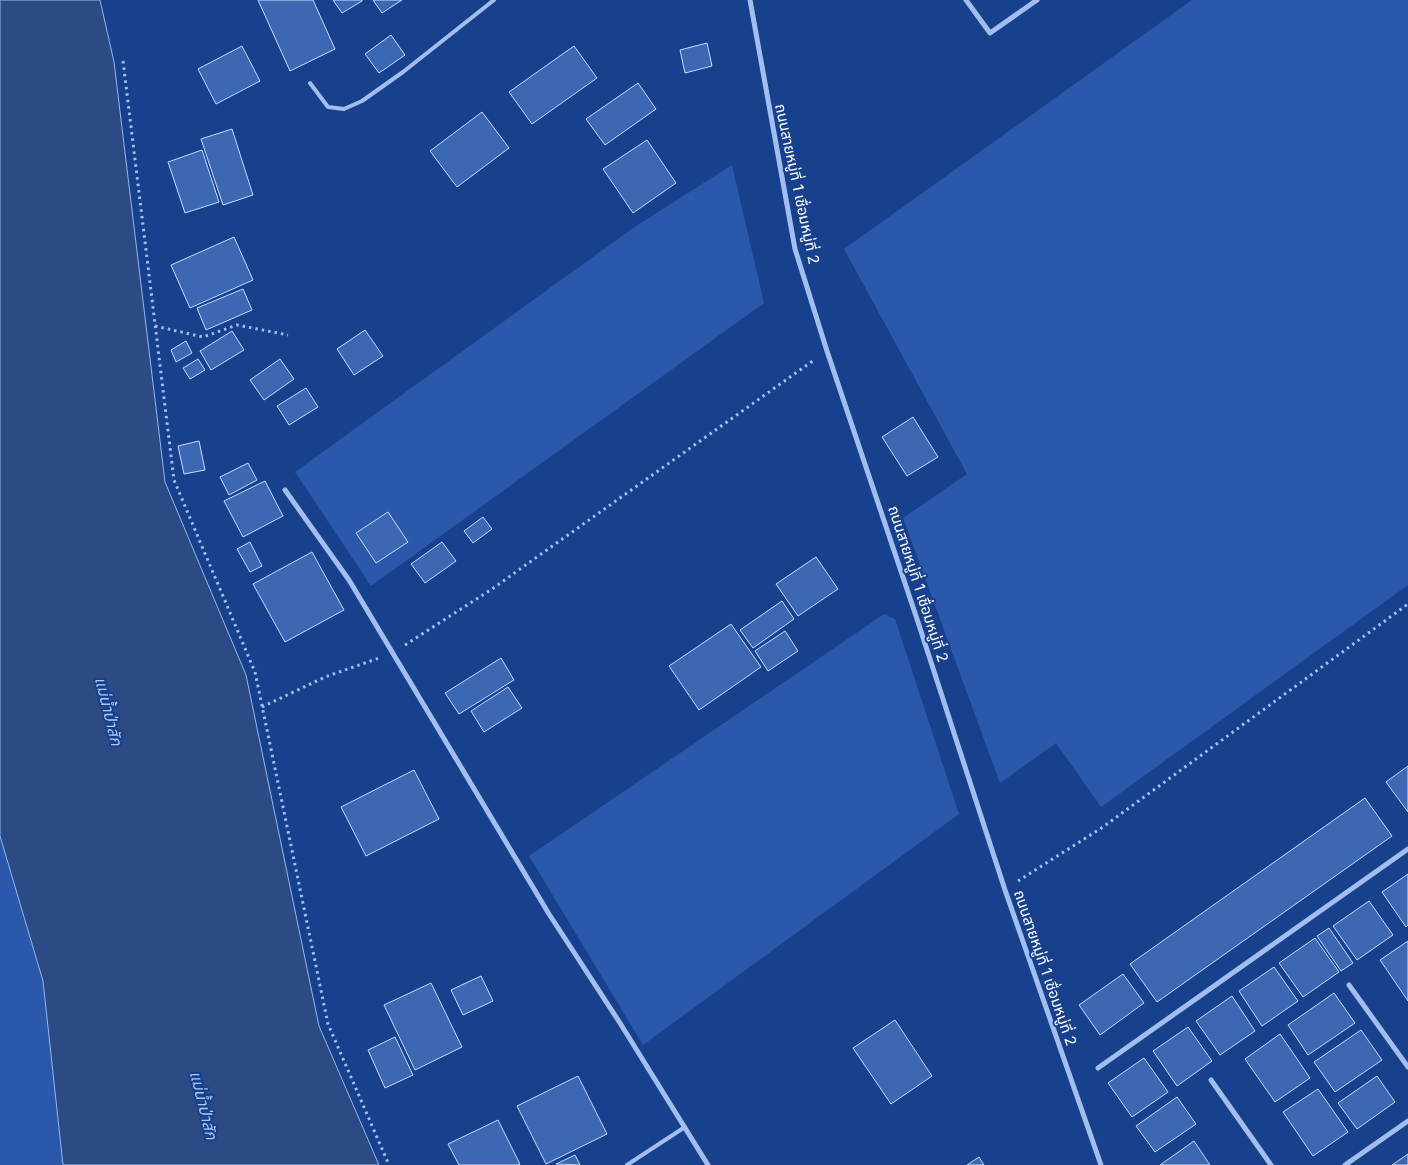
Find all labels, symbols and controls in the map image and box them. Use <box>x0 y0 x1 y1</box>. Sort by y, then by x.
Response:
street label: ถนนสายหมู่ที่ 1 เชื่อมหมู่ที่ 2 <box>771 102 825 266</box>
street label: ถนนสายหมู่ที่ 1 เชื่อมหมู่ที่ 2 <box>884 503 954 665</box>
water label: แม่น้ำป่าสัก <box>91 674 128 749</box>
street label: ถนนสายหมู่ที่ 1 เชื่อมหมู่ที่ 2 <box>1010 887 1082 1048</box>
water label: แม่น้ำป่าสัก <box>186 1068 223 1143</box>

